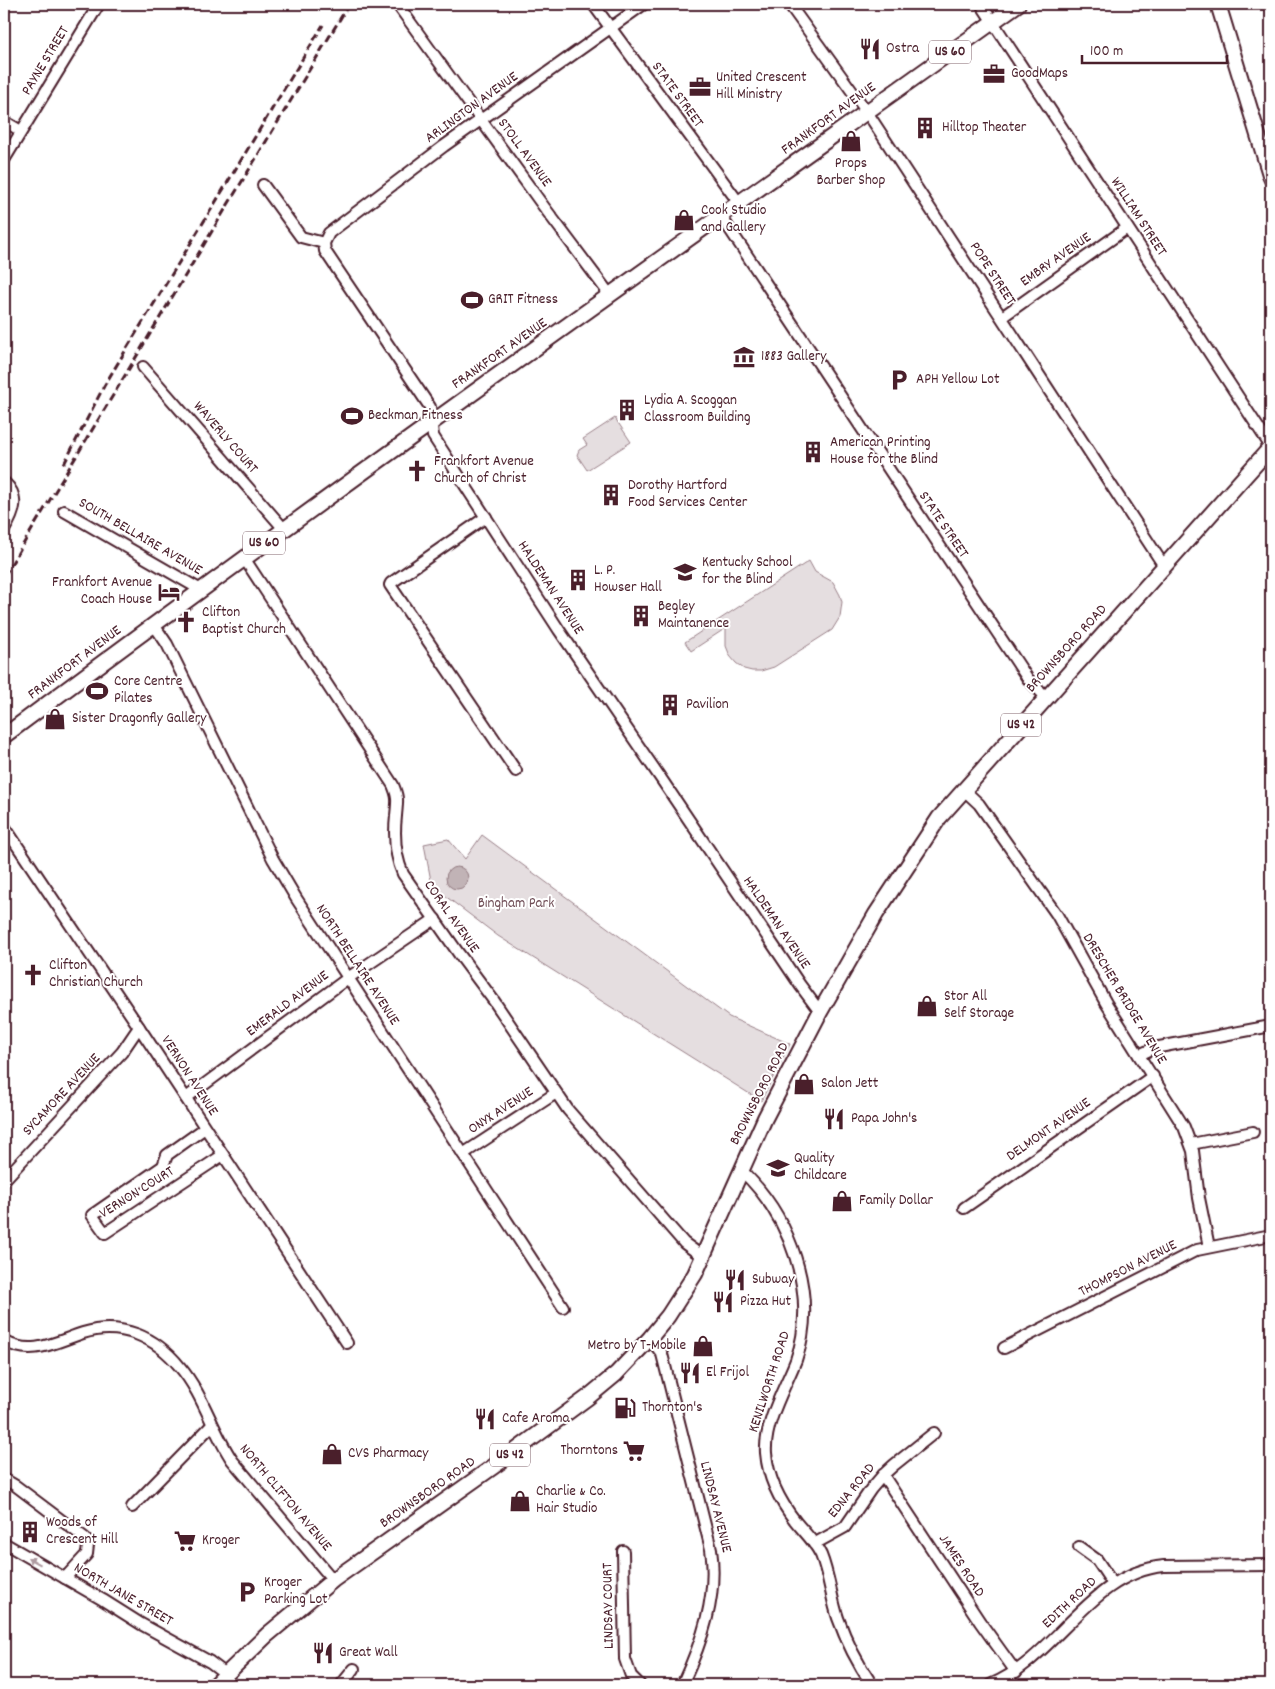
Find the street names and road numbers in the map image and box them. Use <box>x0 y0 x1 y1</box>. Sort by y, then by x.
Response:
street label: PAYNE STREET <box>17 22 75 100</box>
road number: US 60 <box>929 41 971 64</box>
street label: STATE STREET <box>646 58 708 132</box>
street label: ARLINGTON AVENUE <box>421 67 523 149</box>
street label: FRANKFORT AVENUE <box>777 77 881 161</box>
street label: STOLL AVENUE <box>491 114 557 192</box>
street label: WILLIAM STREET <box>1104 173 1172 261</box>
street label: EMBRY AVENUE <box>1016 227 1096 293</box>
street label: POPE STREET <box>963 238 1021 310</box>
street label: FRANKFORT AVENUE <box>448 313 552 395</box>
street label: WAVERLY COURT <box>187 397 263 479</box>
street label: STATE STREET <box>912 487 974 563</box>
street label: SOUTH BELLAIRE AVENUE <box>74 493 206 582</box>
road number: US 60 <box>243 532 285 554</box>
street label: HALDEMAN AVENUE <box>511 537 589 639</box>
street label: BROWNSBORO ROAD <box>1021 600 1113 698</box>
street label: FRANKFORT AVENUE <box>24 620 127 706</box>
road number: US 42 <box>1001 714 1041 736</box>
street label: HALDEMAN AVENUE <box>737 872 815 974</box>
street label: CORAL AVENUE <box>418 876 484 958</box>
street label: NORTH BELLAIRE AVENUE <box>309 900 405 1030</box>
street label: DRESCHER BRIDGE AVENUE <box>1076 929 1172 1069</box>
street label: EMERALD AVENUE <box>242 965 334 1043</box>
street label: VERNON AVENUE <box>155 1031 223 1121</box>
street label: BROWNSBORO ROAD <box>725 1039 795 1149</box>
street label: SYCAMORE AVENUE <box>18 1048 106 1141</box>
street label: ONYX AVENUE <box>464 1082 538 1140</box>
street label: DELMONT AVENUE <box>1002 1093 1096 1167</box>
street label: VERNON COURT <box>95 1161 179 1225</box>
street label: THOMPSON AVENUE <box>1075 1235 1181 1303</box>
street label: KENILWORTH ROAD <box>743 1328 797 1436</box>
street label: NORTH CLIFTON AVENUE <box>233 1439 337 1557</box>
road number: US 42 <box>490 1444 530 1466</box>
street label: BROWNSBORO ROAD <box>376 1452 481 1534</box>
street label: EDNA ROAD <box>823 1458 881 1523</box>
street label: LINDSAY AVENUE <box>693 1459 737 1555</box>
street label: JAMES ROAD <box>932 1530 990 1602</box>
street label: NORTH JANE STREET <box>69 1558 177 1632</box>
street label: LINDSAY COURT <box>597 1563 621 1649</box>
street label: EDITH ROAD <box>1038 1572 1103 1634</box>

